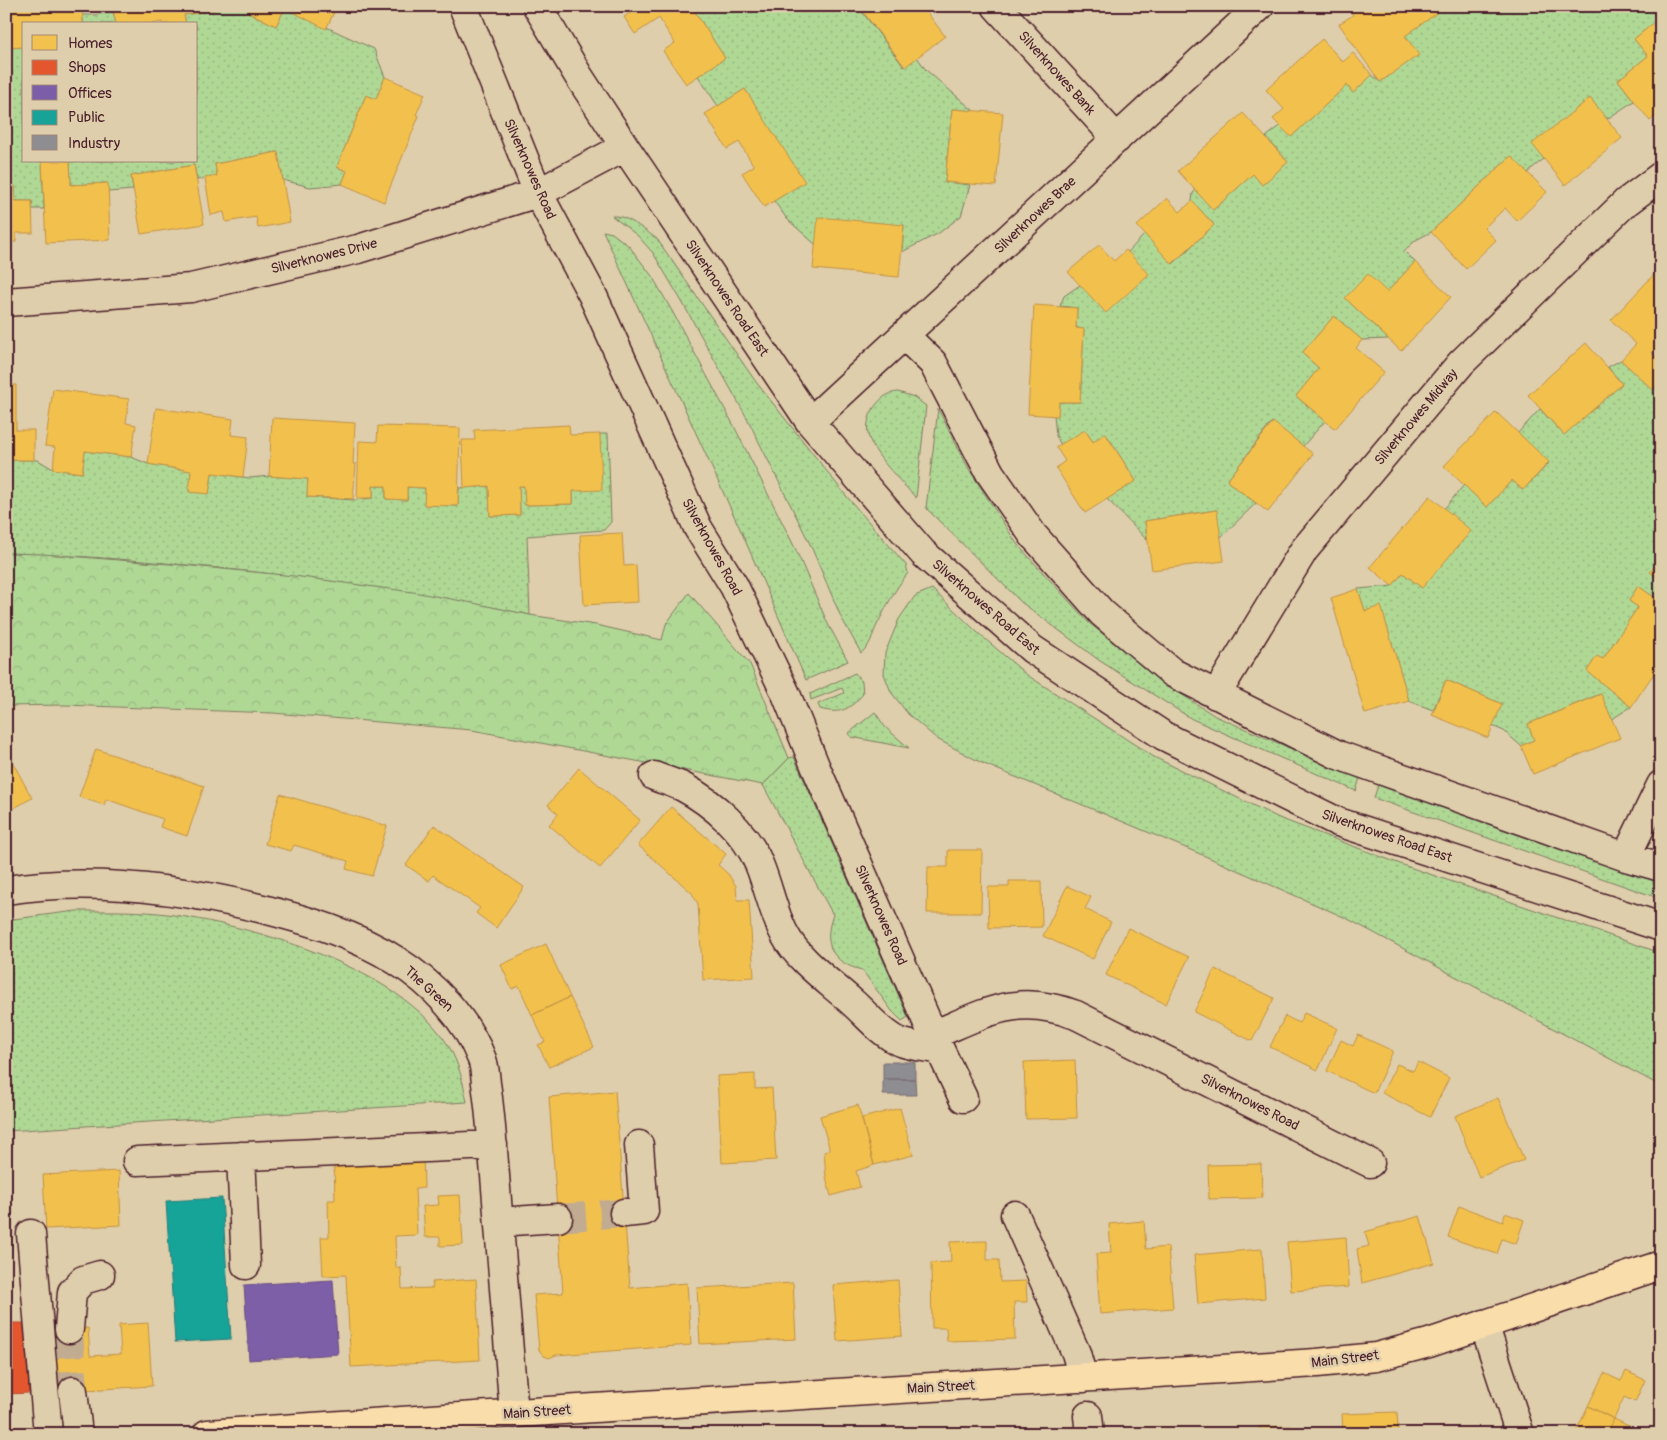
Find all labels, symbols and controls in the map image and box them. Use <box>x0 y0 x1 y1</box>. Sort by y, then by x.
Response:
legend <box>22 22 198 162</box>
street label: Silverknowes Bank <box>1015 28 1099 119</box>
text: Homes <box>68 34 113 53</box>
text: Shops <box>68 58 106 77</box>
text: Offices <box>68 84 112 103</box>
text: Public <box>68 108 105 127</box>
street label: Silverknowes Road <box>500 116 560 222</box>
text: Industry <box>68 134 121 153</box>
street label: Silverknowes Brae <box>991 173 1079 257</box>
street label: Silverknowes Drive <box>269 235 379 277</box>
street label: Silverknowes Road East <box>682 236 773 360</box>
street label: Silverknowes Midway <box>1371 365 1461 469</box>
street label: Silverknowes Road <box>678 496 746 599</box>
street label: Silverknowes Road East <box>929 556 1044 659</box>
street label: Silverknowes Road East <box>1319 806 1455 866</box>
street label: Silverknowes Road <box>851 862 911 968</box>
street label: The Green <box>401 963 457 1015</box>
street label: Silverknowes Road <box>1198 1070 1302 1134</box>
street label: Main Street <box>1310 1346 1380 1372</box>
street label: Main Street <box>907 1377 976 1397</box>
street label: Main Street <box>503 1401 572 1423</box>

